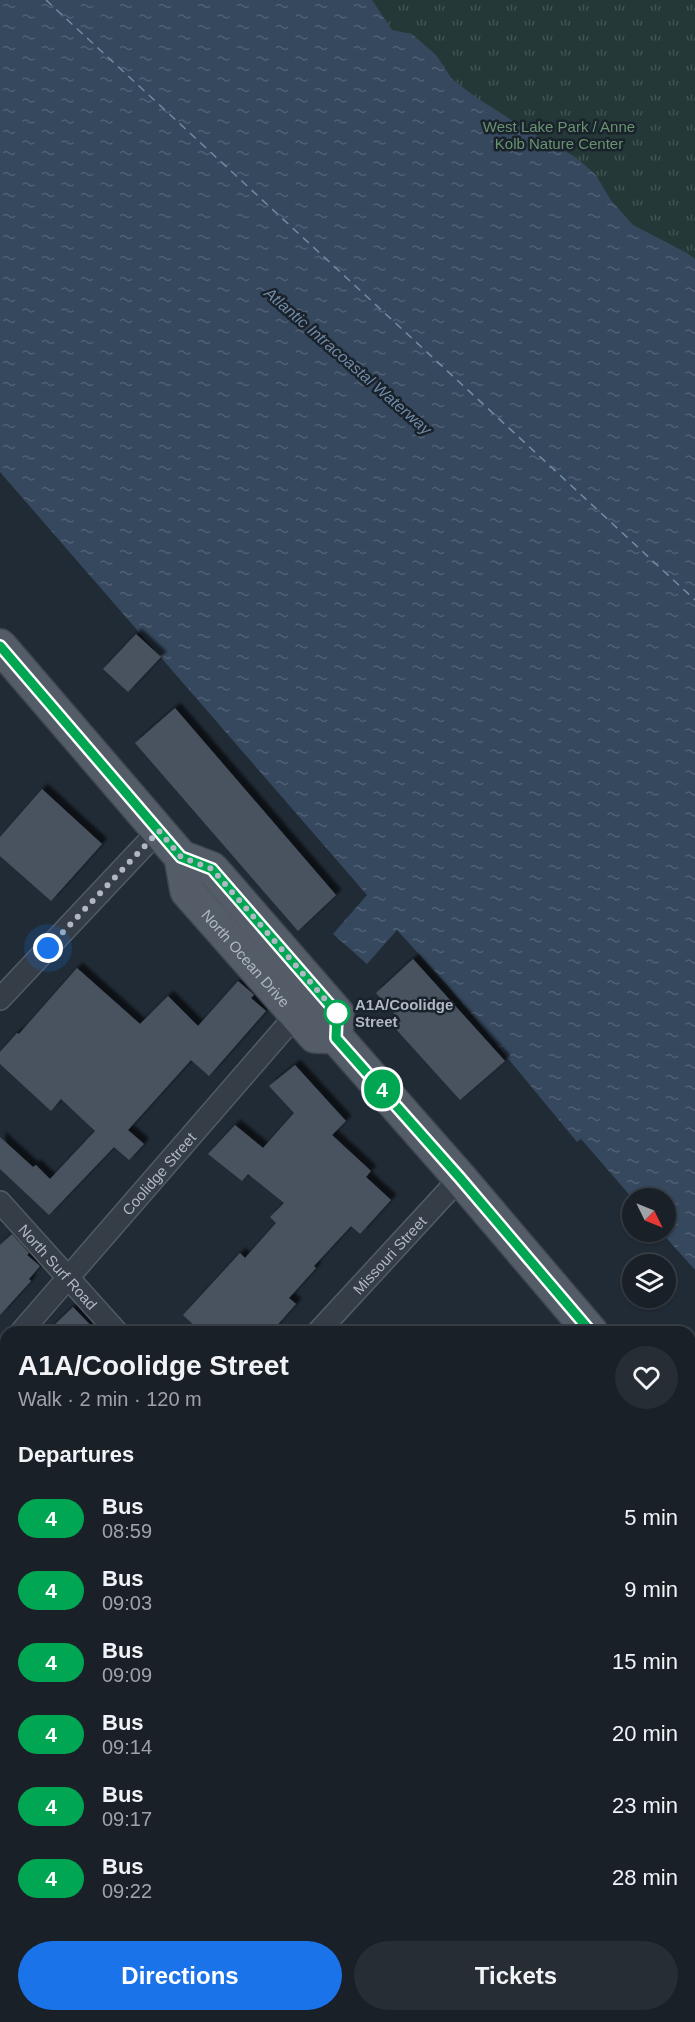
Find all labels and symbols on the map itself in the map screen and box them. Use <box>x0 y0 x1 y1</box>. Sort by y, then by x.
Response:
park label: West Lake Park / Anne Kolb Nature Center <box>483 118 635 152</box>
water label: Atlantic Intracoastal Waterway <box>261 283 435 439</box>
street label: North Ocean Drive <box>199 906 294 1010</box>
your location <box>33 933 63 963</box>
place label: A1A/Coolidge Street <box>355 996 453 1030</box>
marker: A1A/Coolidge Street <box>324 1000 350 1026</box>
line badge: 4 <box>362 1070 401 1108</box>
street label: Coolidge Street <box>118 1128 199 1218</box>
north arrow <box>622 1188 676 1242</box>
street label: Missouri Street <box>349 1212 430 1297</box>
street label: North Surf Road <box>16 1221 101 1313</box>

